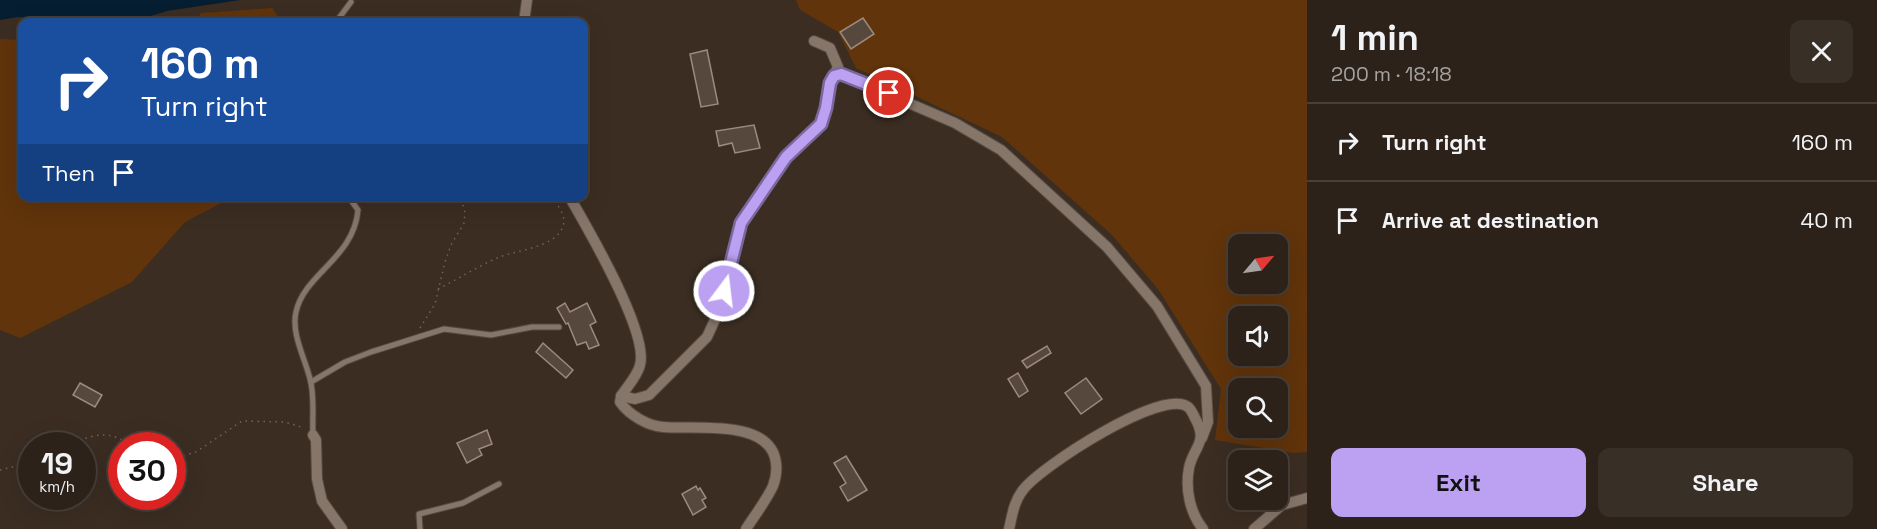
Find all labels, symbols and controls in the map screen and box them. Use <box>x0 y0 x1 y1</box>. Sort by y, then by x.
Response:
text: 1 min <box>1331 15 1419 61</box>
button: close <box>1790 20 1853 83</box>
text: 160 m <box>141 37 260 90</box>
icon: right <box>42 42 120 120</box>
text: 200 m · 18:18 <box>1331 61 1452 87</box>
pin <box>863 67 914 118</box>
icon: arrive <box>872 76 905 109</box>
text: Turn right <box>141 89 268 124</box>
icon: right <box>1331 126 1364 159</box>
text: Turn right <box>1382 128 1487 156</box>
text: 160 m <box>1792 128 1853 156</box>
icon: arrive <box>107 156 140 189</box>
text: Then <box>42 159 95 187</box>
icon: arrive <box>1331 204 1364 237</box>
text: Arrive at destination <box>1382 206 1599 234</box>
text: 40 m <box>1801 206 1853 234</box>
north arrow <box>1228 234 1288 294</box>
map controls <box>1228 234 1288 510</box>
position arrow <box>692 259 756 323</box>
button: sound <box>1228 306 1288 366</box>
button: search <box>1228 378 1288 438</box>
speed limit sign: 30 <box>108 432 186 510</box>
text: 19 <box>41 444 73 483</box>
button: Exit <box>1331 448 1586 517</box>
button: Share <box>1598 448 1853 517</box>
button: layers <box>1228 450 1288 510</box>
text: km/h <box>39 477 75 496</box>

